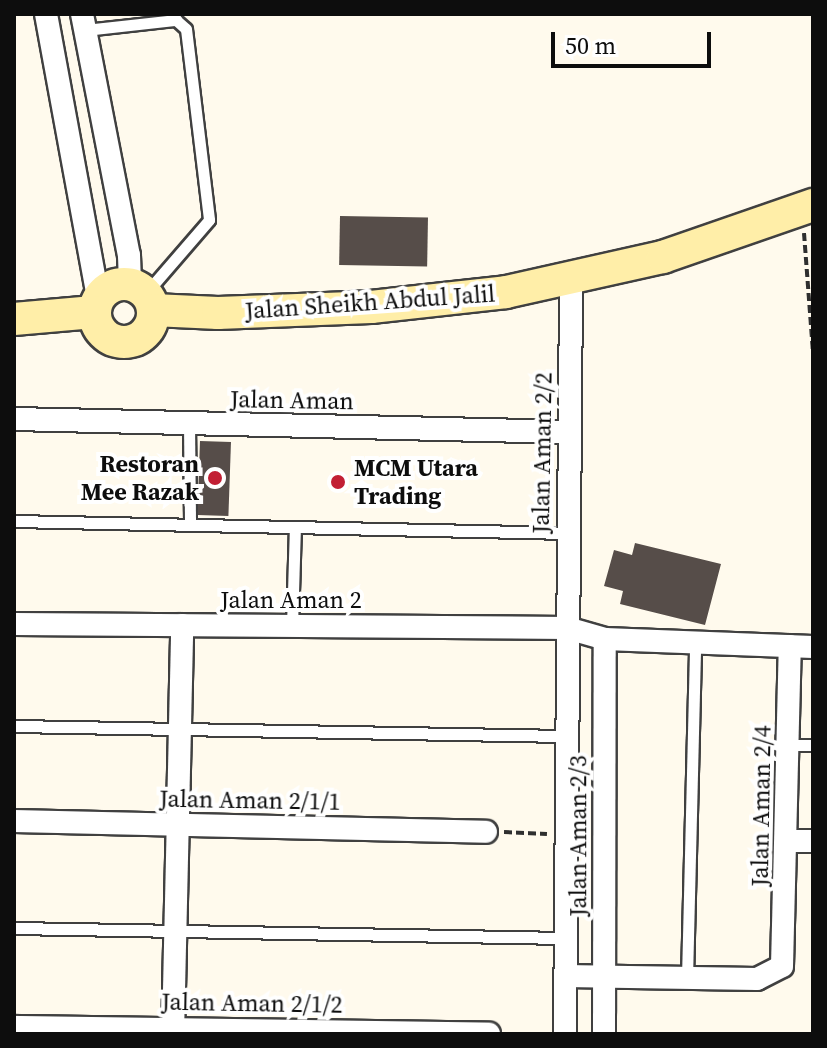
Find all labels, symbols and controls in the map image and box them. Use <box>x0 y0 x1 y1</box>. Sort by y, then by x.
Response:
scale bar <box>555 16 715 66</box>
text: 50 m <box>565 29 616 62</box>
street label: Jalan Sheikh Abdul Jalil <box>244 279 496 325</box>
street label: Jalan Aman 2/2 <box>526 372 558 534</box>
street label: Jalan Aman <box>230 385 354 415</box>
place label: Restoran Mee Razak <box>81 450 199 506</box>
place label: MCM Utara Trading <box>354 454 478 510</box>
marker: Restoran Mee Razak <box>206 469 224 487</box>
marker: MCM Utara Trading <box>329 473 347 491</box>
street label: Jalan Aman 2 <box>220 586 362 614</box>
street label: Jalan Aman 2/4 <box>745 725 777 887</box>
street label: Jalan Aman 2/3 <box>564 755 592 917</box>
street label: Jalan Aman 2/1/1 <box>159 784 341 816</box>
street label: Jalan Aman 2/1/2 <box>161 987 343 1019</box>

